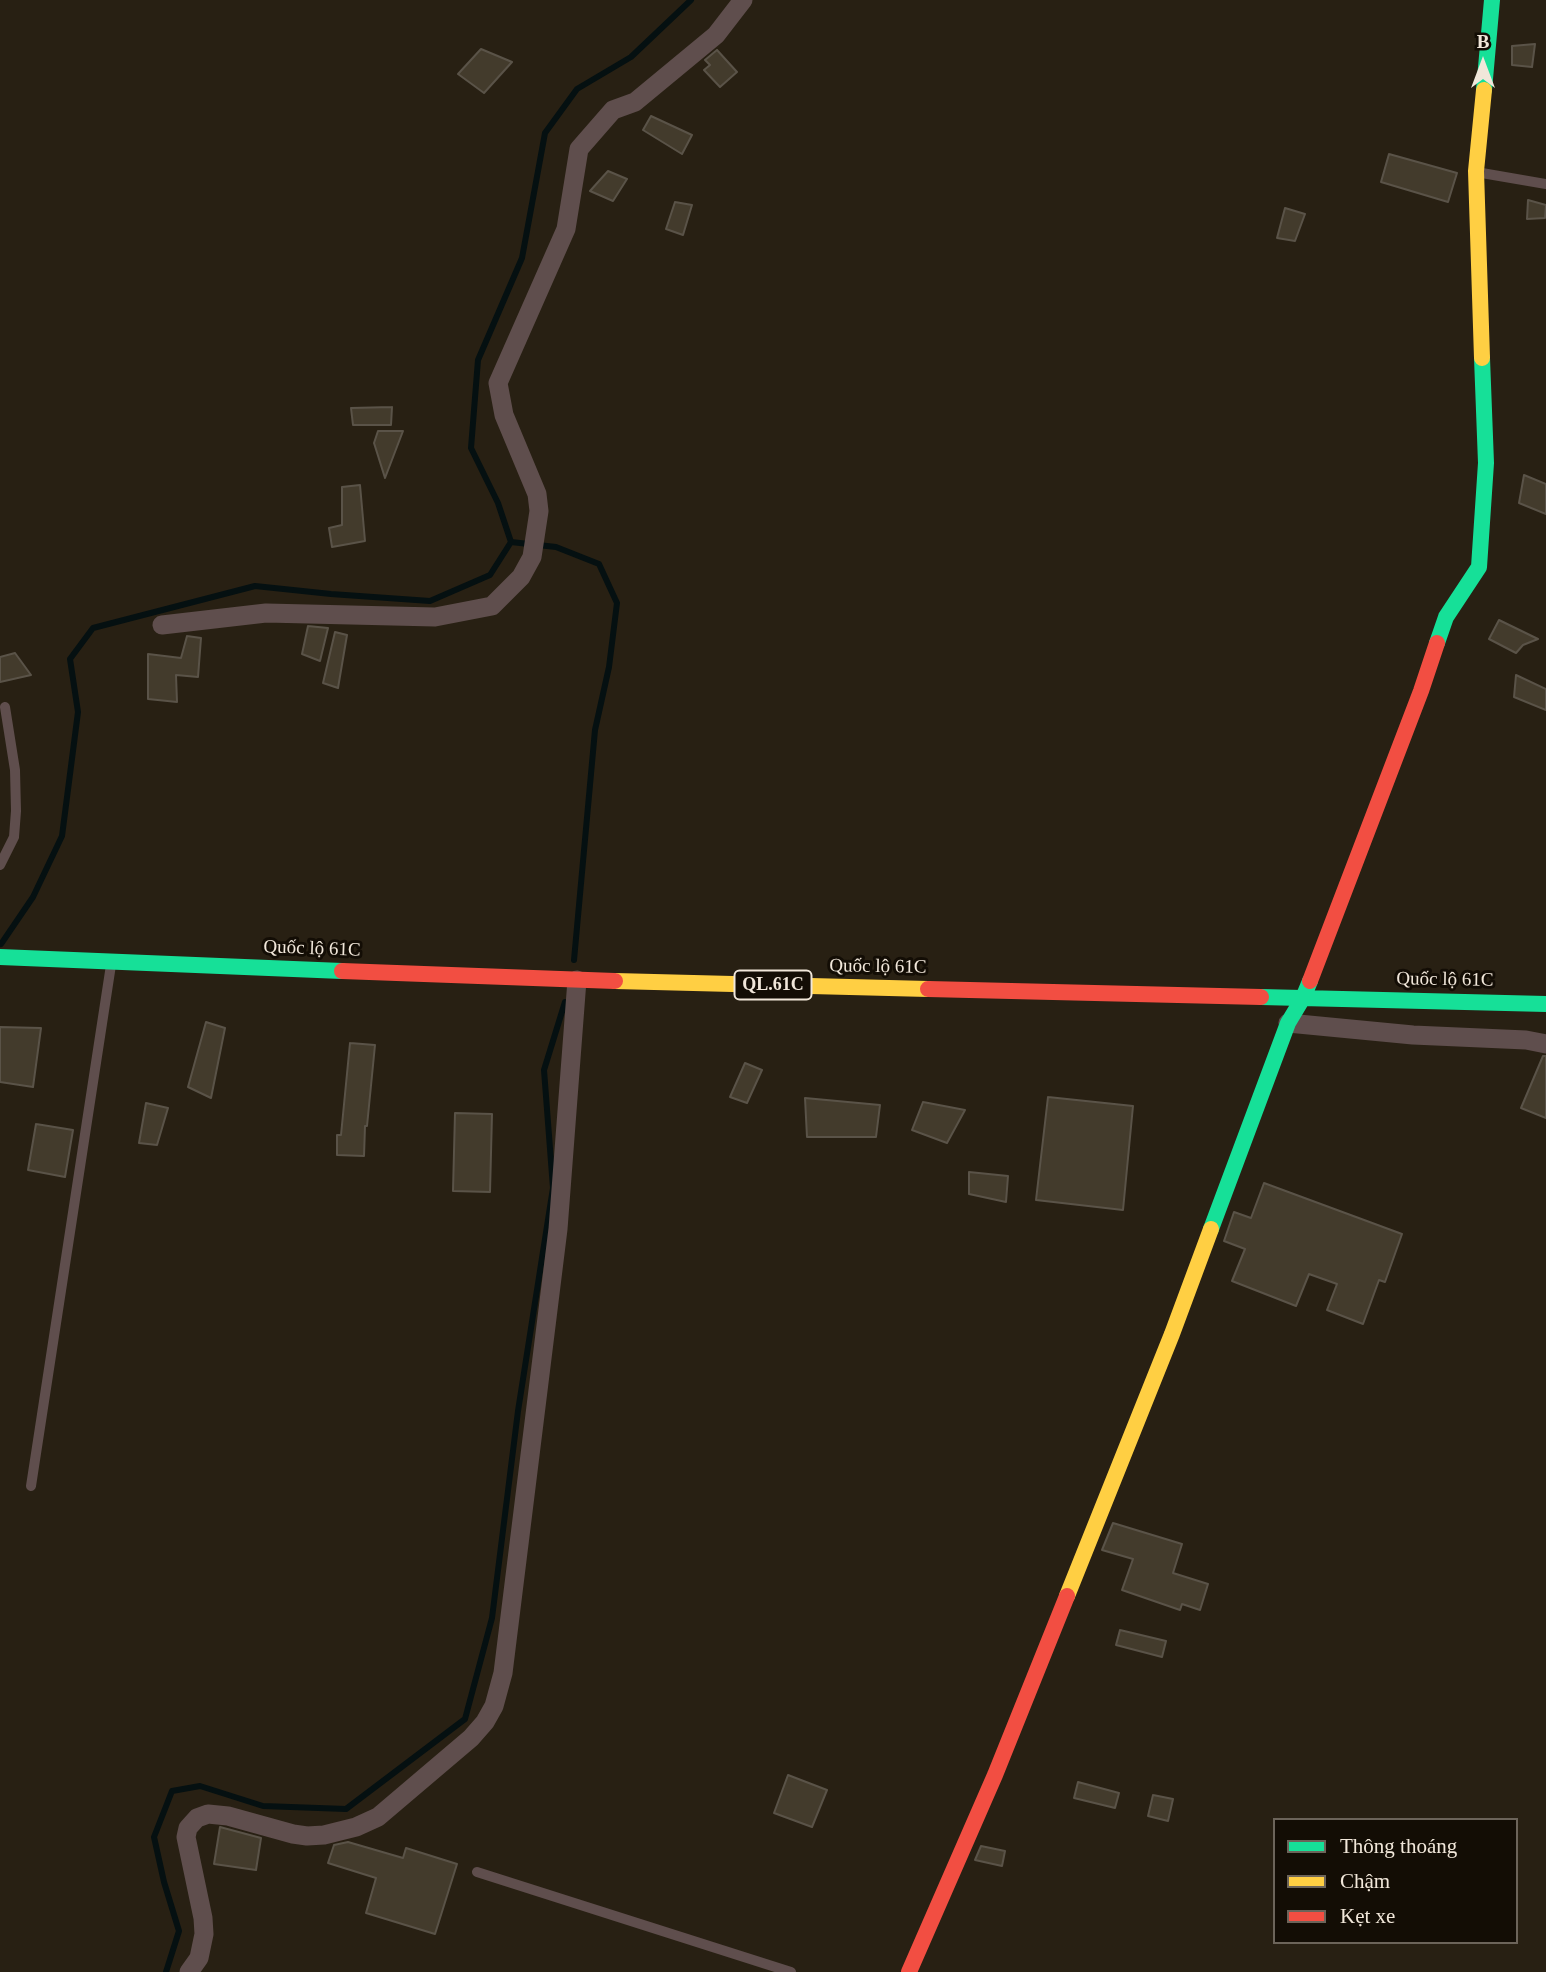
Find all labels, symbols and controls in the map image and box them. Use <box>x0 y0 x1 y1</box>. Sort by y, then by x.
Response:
north arrow <box>1448 28 1518 98</box>
text: B <box>1477 31 1489 52</box>
street label: Quốc lộ 61C <box>263 936 361 962</box>
street label: Quốc lộ 61C <box>829 955 927 979</box>
street label: Quốc lộ 61C <box>1396 968 1494 992</box>
road number: QL.61C <box>734 970 812 1000</box>
legend <box>1273 1818 1518 1944</box>
text: Thông thoáng <box>1340 1834 1457 1858</box>
text: Chậm <box>1340 1869 1390 1893</box>
text: Kẹt xe <box>1340 1904 1395 1928</box>

